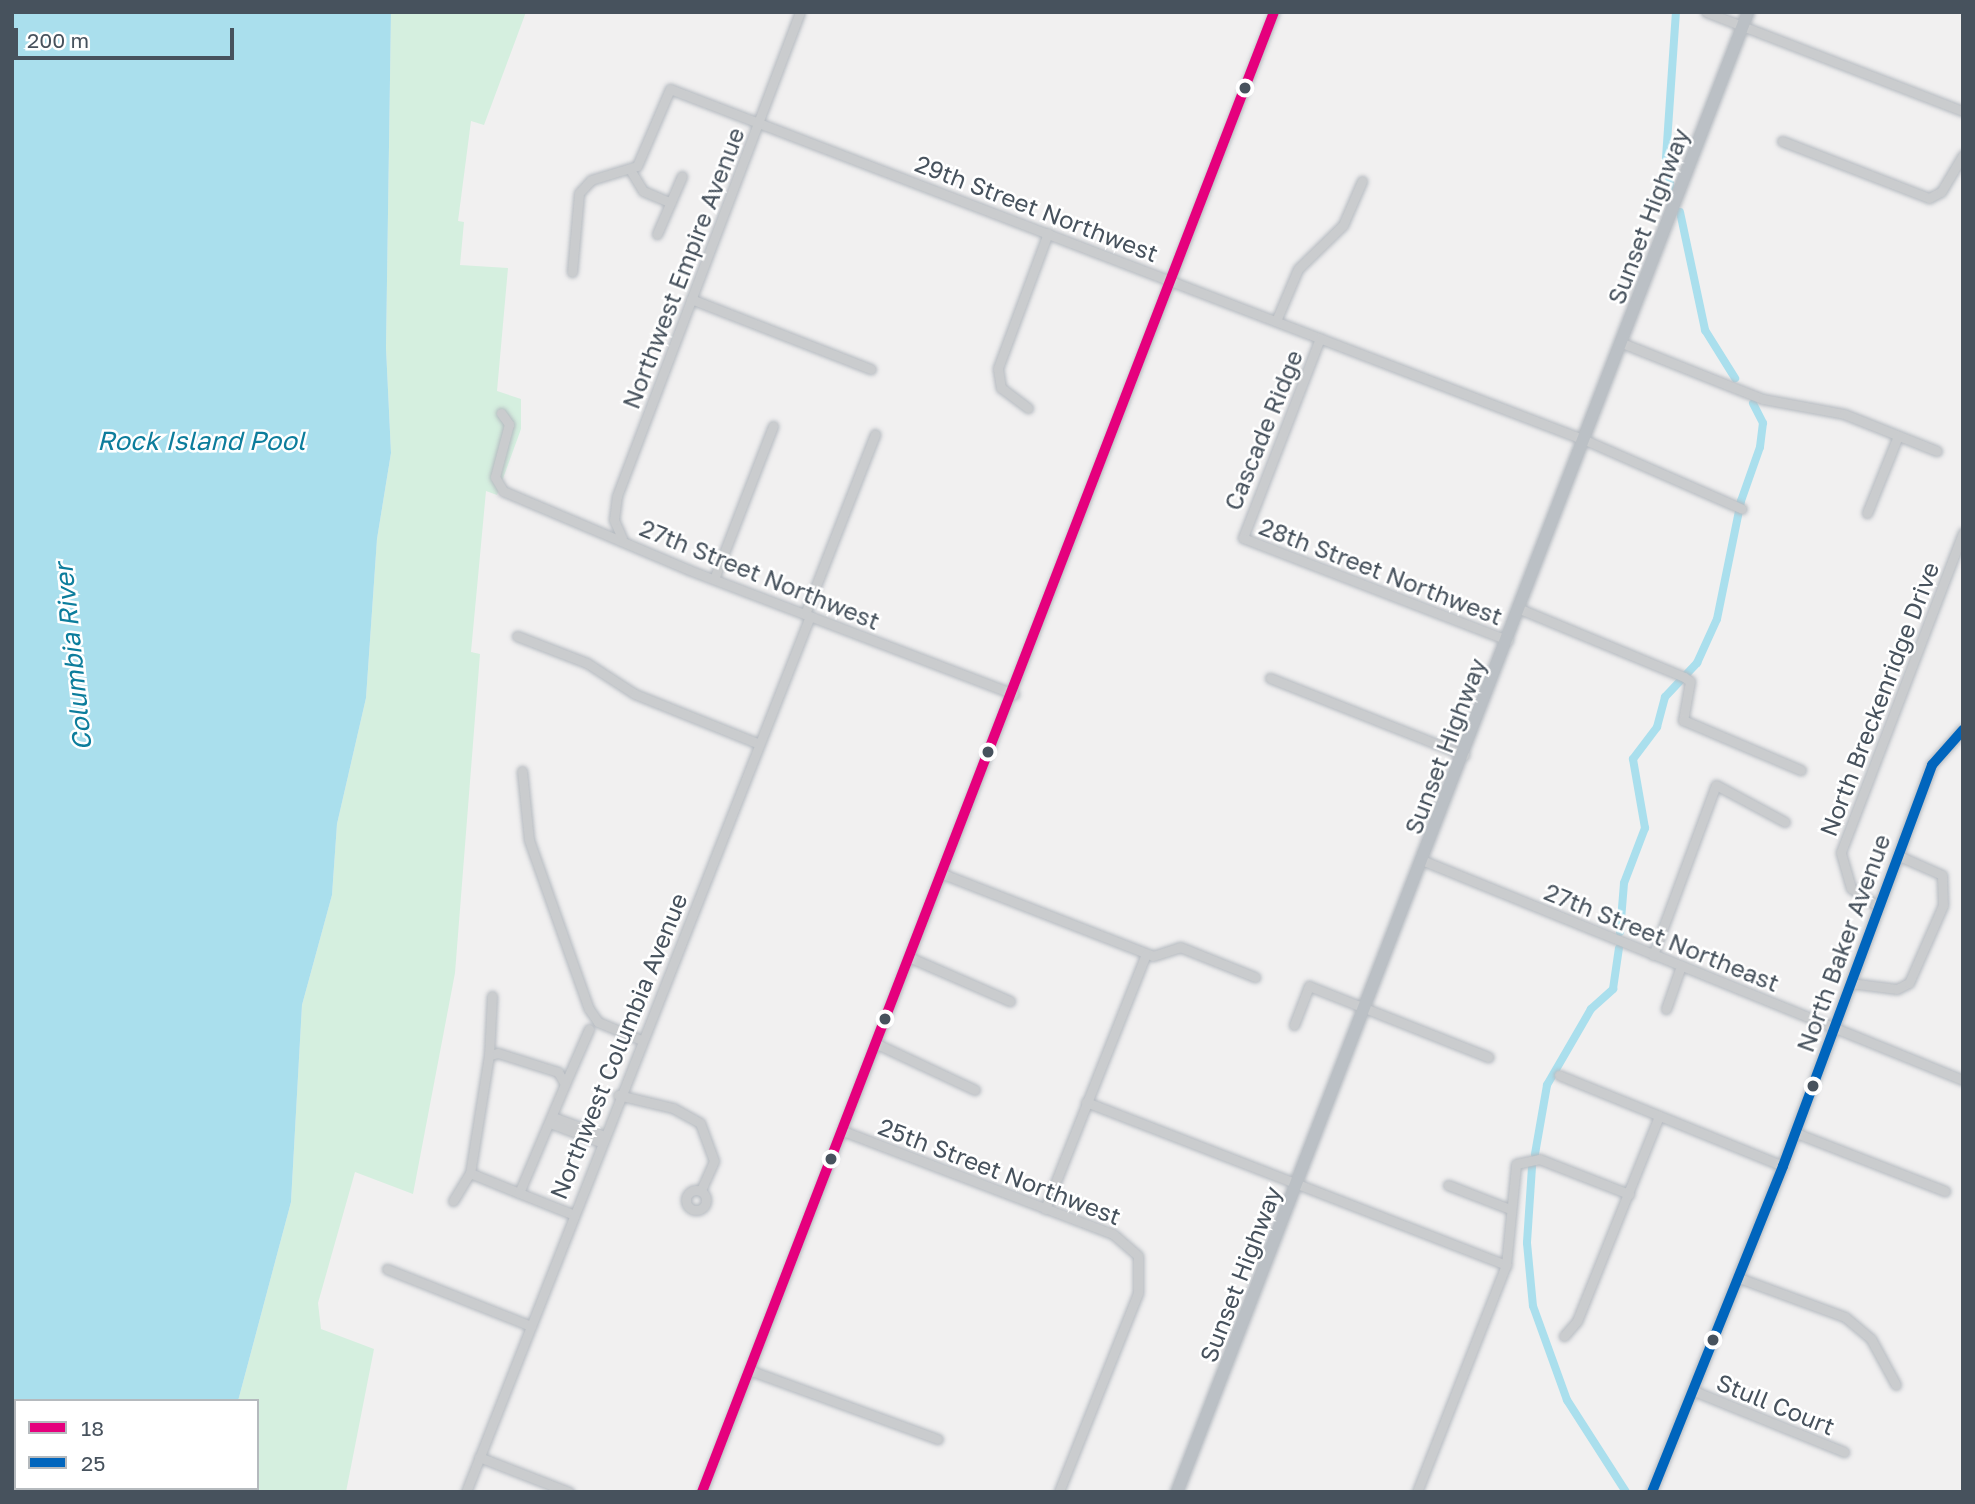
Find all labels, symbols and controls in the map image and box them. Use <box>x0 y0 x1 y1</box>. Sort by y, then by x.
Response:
scale bar <box>18 14 238 58</box>
text: 200 m <box>27 27 89 53</box>
unlabelled marker <box>1238 81 1252 95</box>
street label: Northwest Empire Avenue <box>616 123 750 413</box>
street label: Sunset Highway <box>1601 124 1695 308</box>
street label: 29th Street Northwest <box>911 148 1163 268</box>
street label: Cascade Ridge <box>1218 346 1308 514</box>
water label: Rock Island Pool <box>97 425 305 457</box>
street label: 28th Street Northwest <box>1255 511 1507 631</box>
street label: 27th Street Northwest <box>636 513 884 635</box>
street label: North Breckenridge Drive <box>1813 558 1945 840</box>
water label: Columbia River <box>48 562 98 752</box>
street label: Sunset Highway <box>1398 654 1492 838</box>
unlabelled marker <box>981 745 995 759</box>
street label: North Baker Avenue <box>1790 830 1896 1056</box>
street label: 27th Street Northeast <box>1540 877 1784 997</box>
street label: Northwest Columbia Avenue <box>543 889 693 1203</box>
unlabelled marker <box>878 1012 892 1026</box>
unlabelled marker <box>1806 1079 1820 1093</box>
street label: 25th Street Northwest <box>875 1111 1125 1231</box>
unlabelled marker <box>824 1152 838 1166</box>
street label: Sunset Highway <box>1193 1182 1287 1366</box>
unlabelled marker <box>1706 1333 1720 1347</box>
street label: Stull Court <box>1713 1367 1839 1441</box>
legend <box>14 1399 259 1490</box>
text: 18 <box>81 1415 104 1441</box>
text: 25 <box>81 1450 105 1476</box>

